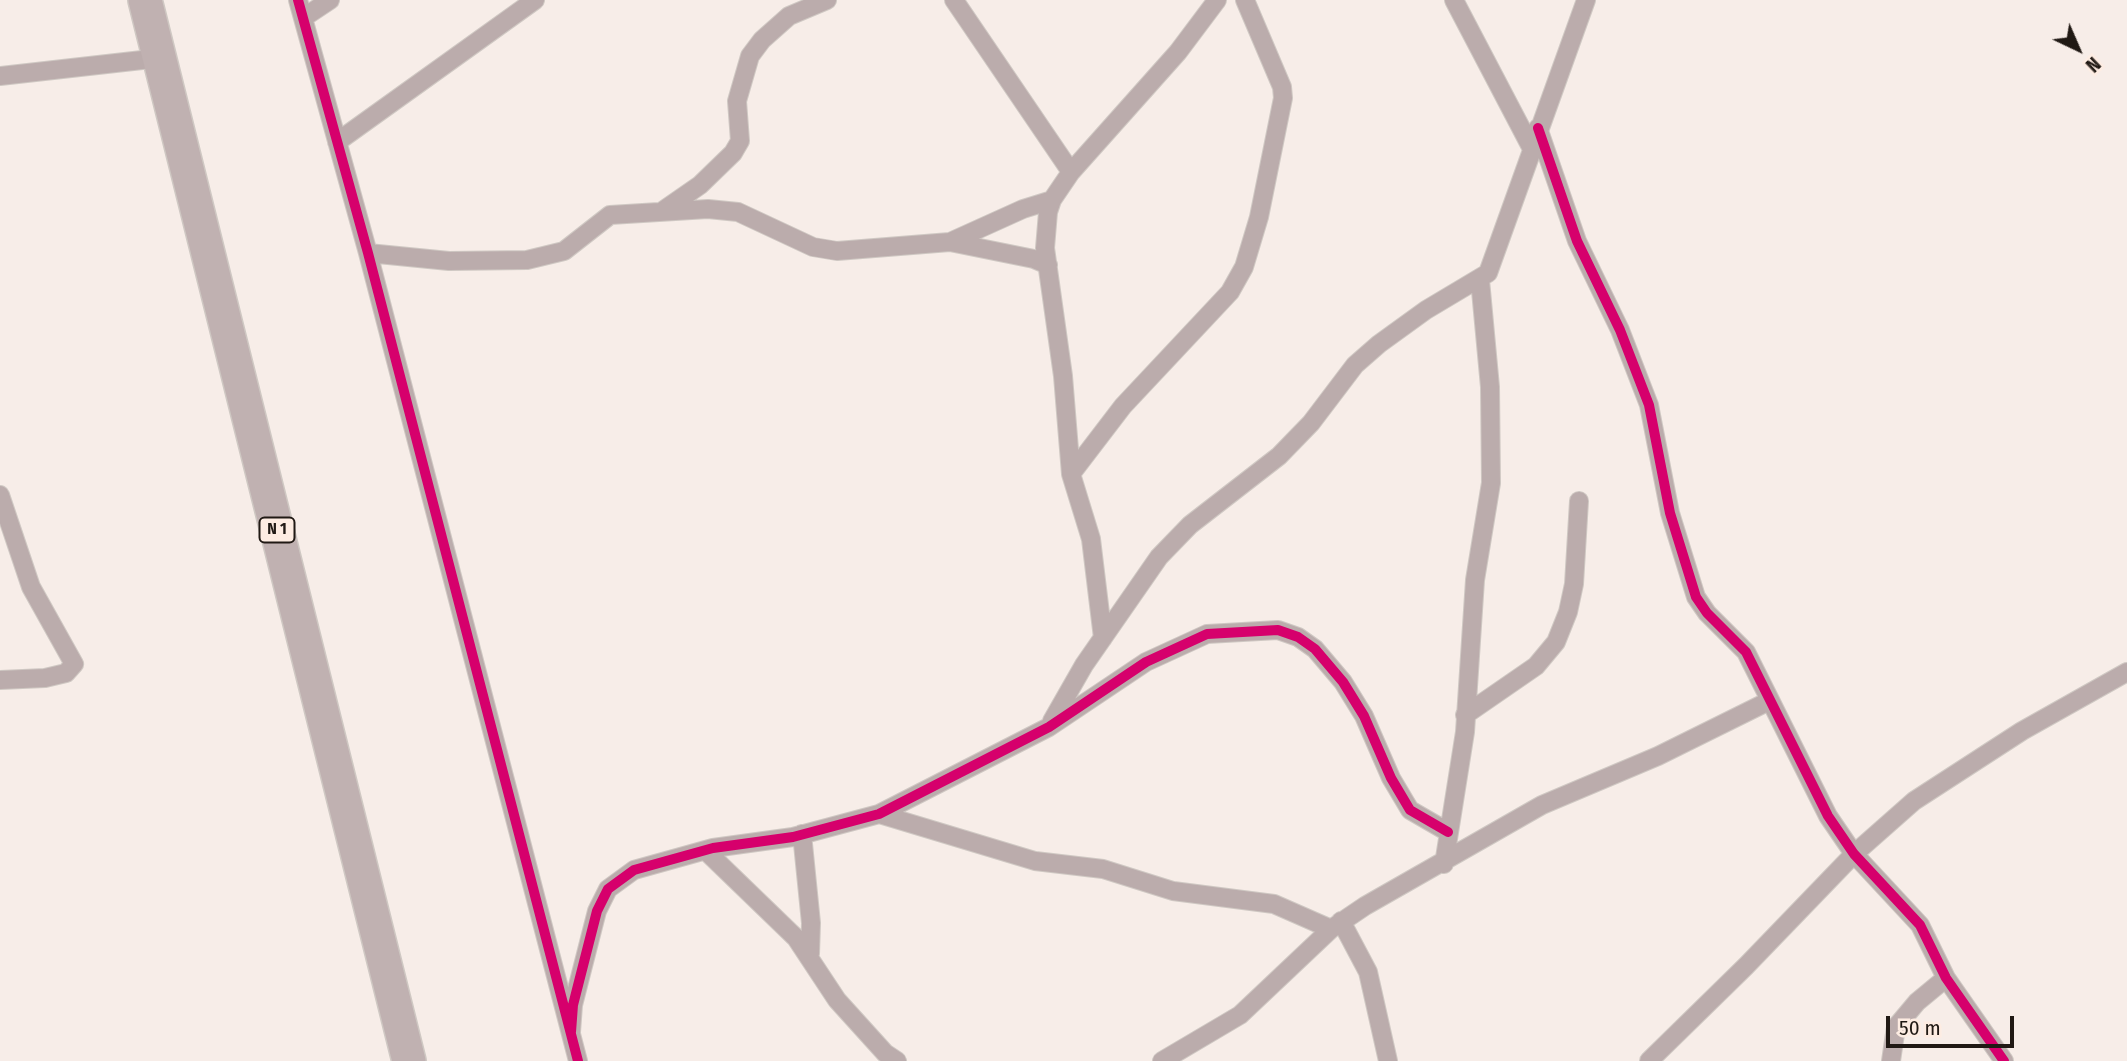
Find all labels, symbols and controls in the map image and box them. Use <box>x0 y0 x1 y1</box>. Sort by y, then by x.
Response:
north arrow <box>2043 14 2113 84</box>
text: N <box>2081 52 2105 77</box>
road number: N 1 <box>260 517 294 542</box>
scale bar <box>1889 1002 2017 1046</box>
text: 50 m <box>1899 1015 1941 1041</box>

